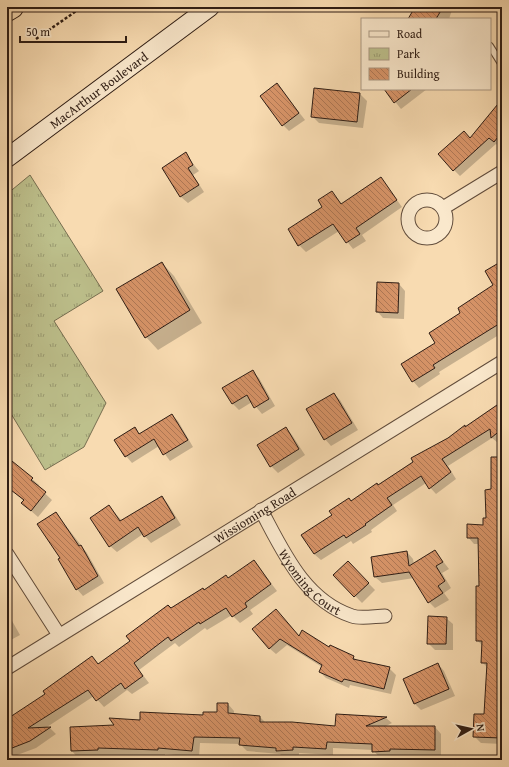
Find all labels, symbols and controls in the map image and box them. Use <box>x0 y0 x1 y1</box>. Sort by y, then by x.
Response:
scale bar <box>20 18 126 44</box>
legend <box>361 18 491 90</box>
text: 50 m <box>26 23 50 40</box>
text: Road <box>397 25 423 42</box>
text: Park <box>397 45 421 62</box>
street label: MacArthur Boulevard <box>45 47 152 133</box>
text: Building <box>397 65 440 82</box>
street label: Wissioming Road <box>210 482 299 548</box>
street label: Wyoming Court <box>274 545 345 620</box>
north arrow <box>451 709 491 749</box>
text: N <box>472 723 489 733</box>

